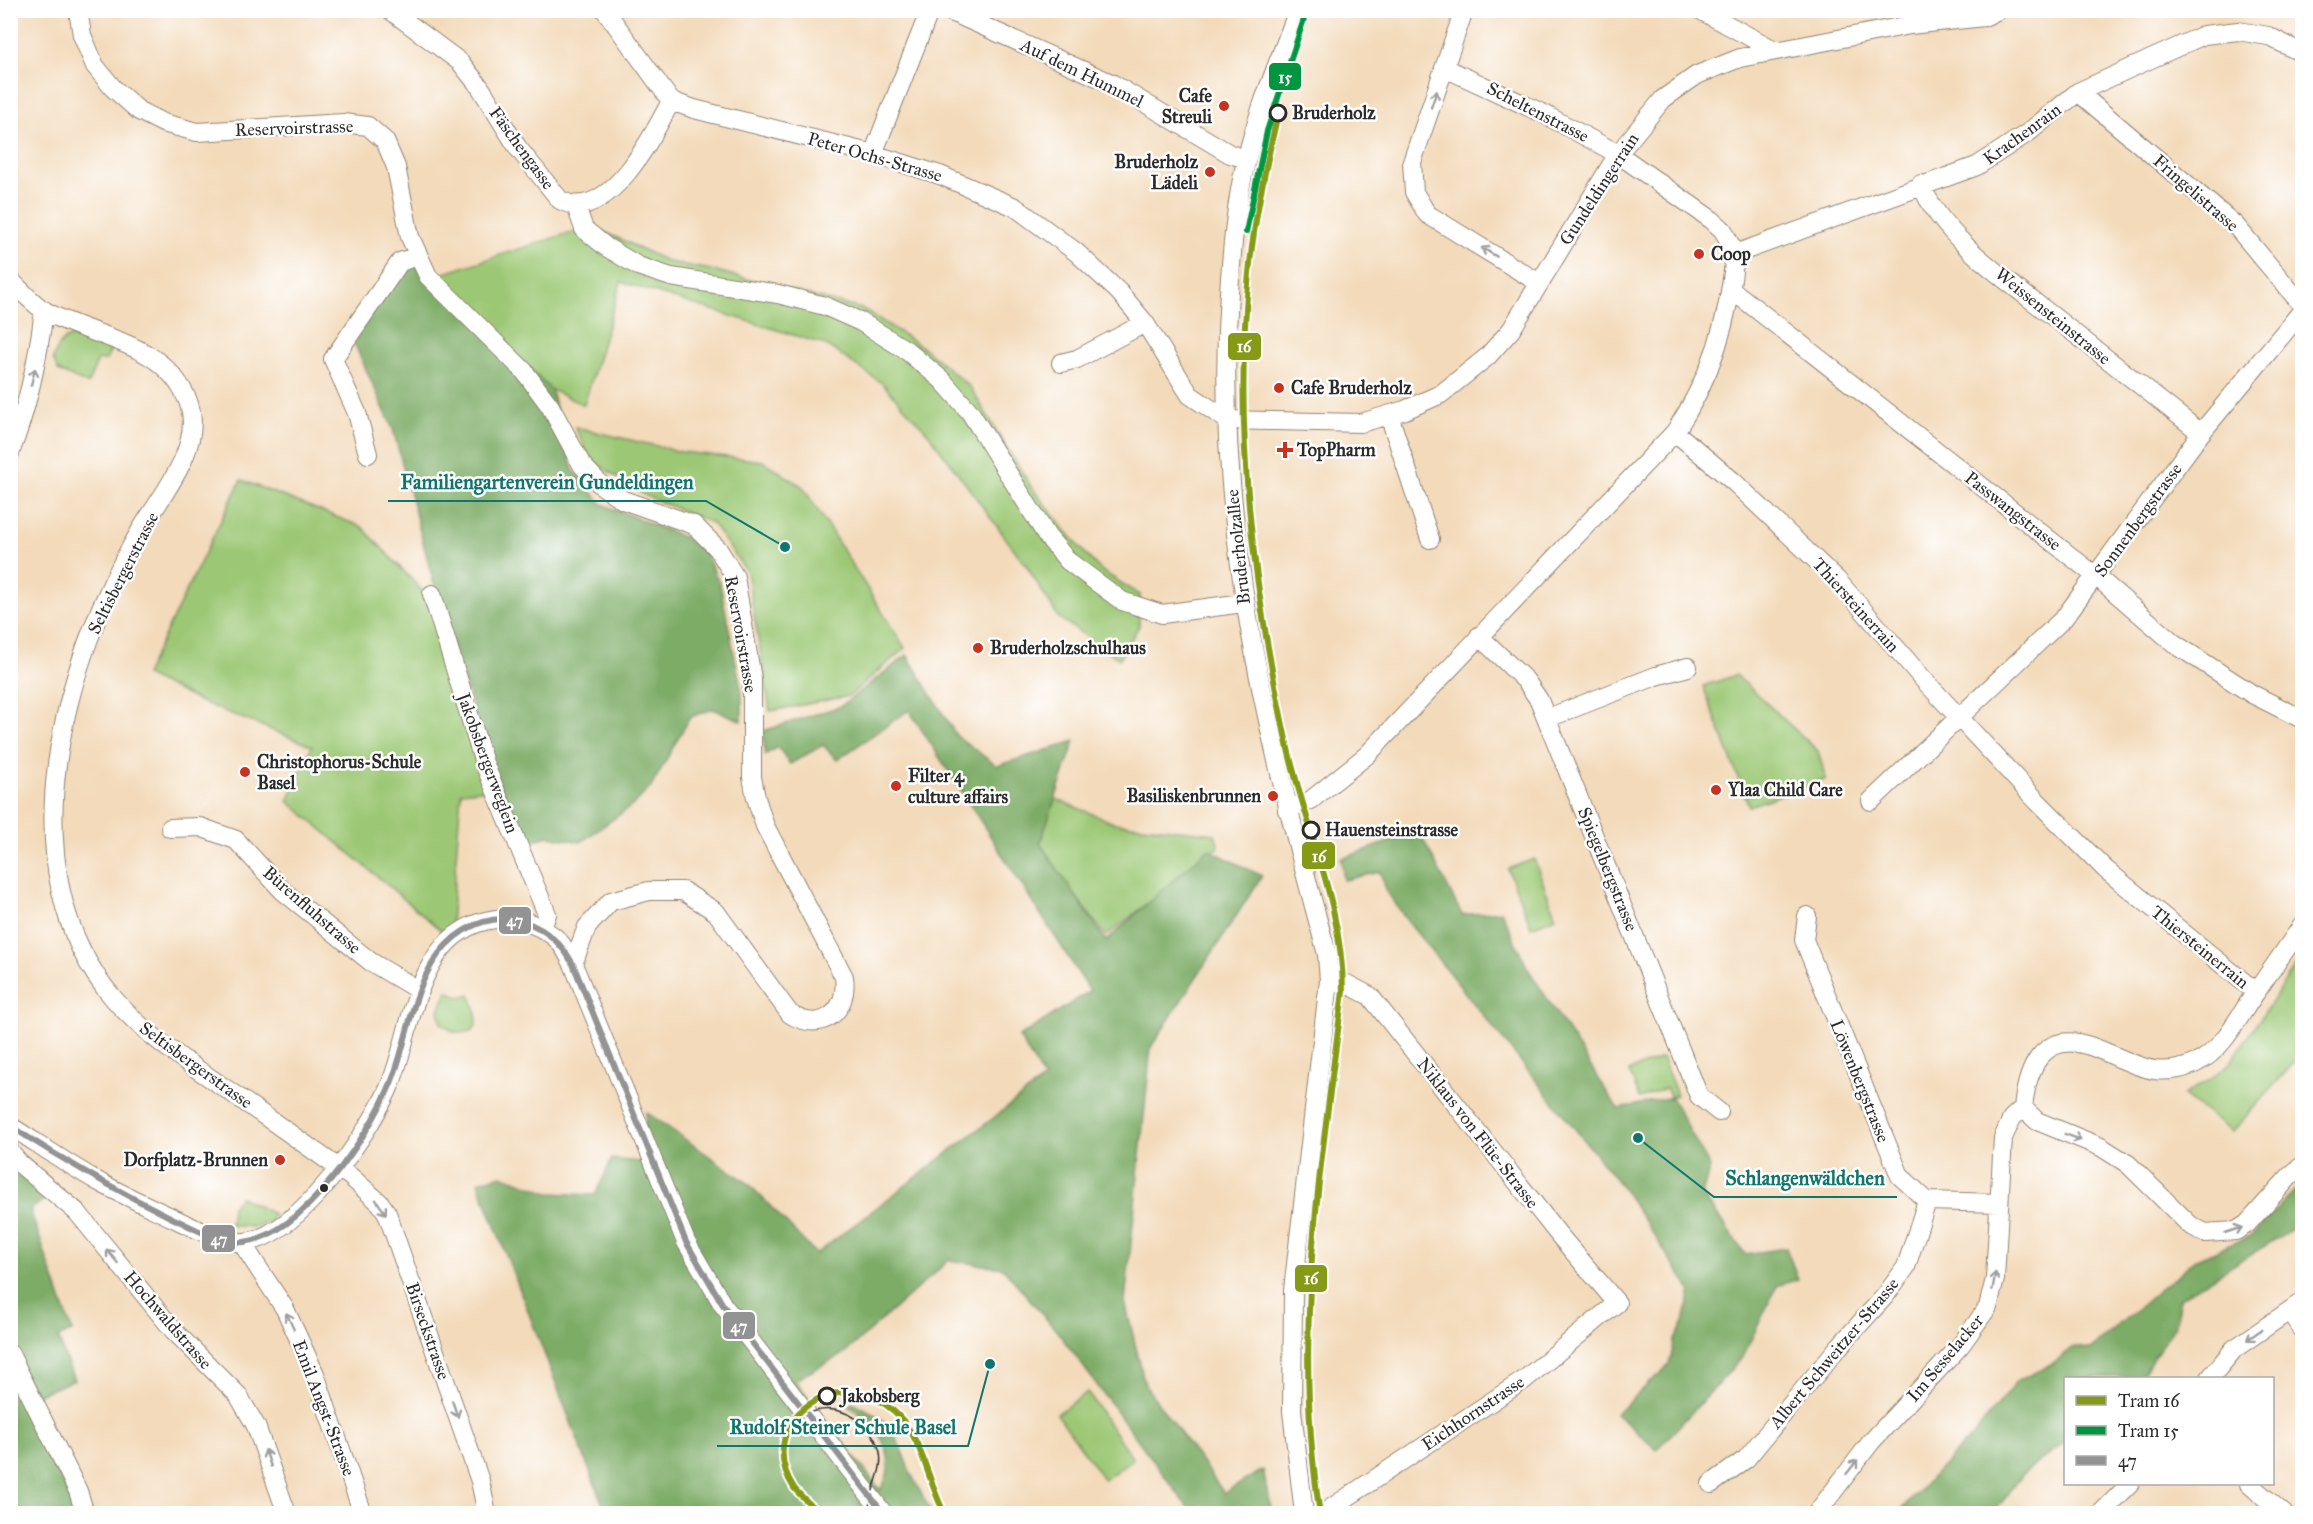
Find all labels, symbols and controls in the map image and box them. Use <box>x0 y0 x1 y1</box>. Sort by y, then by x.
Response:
street label: Auf dem Hummel <box>1016 33 1147 112</box>
line badge: 15 <box>1268 62 1302 91</box>
text: 15 <box>1278 68 1292 87</box>
street label: Scheltenstrasse <box>1483 77 1593 147</box>
place label: Cafe Streuli <box>1162 85 1213 128</box>
one-way arrow <box>1430 90 1441 109</box>
street label: Krachenrain <box>1979 98 2065 170</box>
marker: Cafe Streuli <box>1217 99 1231 113</box>
street label: Fäschengasse <box>484 102 560 194</box>
place label: Bruderholz <box>1292 102 1376 124</box>
marker: Bruderholz <box>1269 104 1287 122</box>
street label: Reservoirstrasse <box>234 115 354 141</box>
street label: Peter Ochs-Strasse <box>805 127 945 187</box>
street label: Gundeldingerrain <box>1555 129 1644 250</box>
street label: Fringelistrasse <box>2148 150 2243 237</box>
place label: Bruderholz Lädeli <box>1114 151 1199 194</box>
marker: Bruderholz Lädeli <box>1203 165 1217 179</box>
place label: Coop <box>1711 243 1751 266</box>
one-way arrow <box>1481 246 1498 258</box>
marker: Coop <box>1692 247 1706 261</box>
street label: Weissensteinstrasse <box>1991 263 2115 369</box>
line badge: 16 <box>1227 332 1262 361</box>
text: 16 <box>1237 337 1252 356</box>
one-way arrow <box>28 368 40 387</box>
place label: Cafe Bruderholz <box>1291 377 1412 399</box>
marker: Cafe Bruderholz <box>1272 381 1286 395</box>
place label: TopPharm <box>1296 439 1376 462</box>
marker: TopPharm <box>1278 443 1292 457</box>
street label: Sonnenbergstrasse <box>2089 459 2188 582</box>
callout: Familiengartenverein Gundeldingen <box>388 463 706 501</box>
street label: Passwangstrasse <box>1960 467 2066 556</box>
text: Familiengartenverein Gundeldingen <box>400 470 694 495</box>
street label: Bruderholzallee <box>1221 488 1255 606</box>
street label: Seltisbergerstrasse <box>83 508 164 638</box>
street label: Thiersteinerrain <box>1808 553 1904 657</box>
street label: Reservoirstrasse <box>720 574 762 694</box>
place label: Bruderholzschulhaus <box>990 637 1146 659</box>
marker: Bruderholzschulhaus <box>971 641 985 655</box>
street label: Jakobsbergerweglein <box>451 688 524 837</box>
place label: Christophorus-Schule Basel <box>257 751 422 794</box>
marker: Christophorus-Schule Basel <box>238 765 252 779</box>
place label: Filter 4 culture affairs <box>908 765 1009 808</box>
marker: Filter 4 culture affairs <box>889 779 903 793</box>
place label: Ylaa Child Care <box>1727 779 1843 801</box>
marker: Ylaa Child Care <box>1709 783 1723 797</box>
place label: Basiliskenbrunnen <box>1126 785 1261 807</box>
marker: Basiliskenbrunnen <box>1266 789 1280 803</box>
street label: Spiegelbergstrasse <box>1572 804 1643 935</box>
place label: Hauensteinstrasse <box>1325 819 1459 841</box>
marker: Hauensteinstrasse <box>1302 821 1320 839</box>
line badge: 16 <box>1301 841 1336 870</box>
text: 16 <box>1312 847 1327 866</box>
street label: Bürenfluhstrasse <box>258 861 366 959</box>
street label: Thiersteinerrain <box>2146 901 2254 993</box>
line badge: 47 <box>498 906 532 935</box>
text: 47 <box>507 911 524 931</box>
street label: Löwenbergstrasse <box>1824 1016 1895 1146</box>
street label: Seltisbergerstrasse <box>135 1017 257 1114</box>
street label: Niklaus von Flüe-Strasse <box>1412 1053 1544 1213</box>
one-way arrow <box>2063 1133 2082 1144</box>
place label: Dorfplatz-Brunnen <box>123 1149 268 1172</box>
marker: Dorfplatz-Brunnen <box>273 1153 287 1167</box>
callout: Schlangenwäldchen <box>1714 1159 1897 1197</box>
text: Schlangenwäldchen <box>1725 1166 1885 1191</box>
unlabelled marker <box>318 1182 330 1194</box>
one-way arrow <box>375 1198 387 1214</box>
one-way arrow <box>2224 1223 2242 1234</box>
line badge: 47 <box>201 1224 236 1253</box>
text: 47 <box>211 1230 228 1250</box>
one-way arrow <box>106 1248 119 1264</box>
line badge: 16 <box>1294 1264 1328 1293</box>
street label: Hochwaldstrasse <box>119 1266 217 1374</box>
text: 16 <box>1304 1269 1319 1288</box>
one-way arrow <box>1989 1272 2000 1292</box>
street label: Albert Schweitzer-Strasse <box>1764 1273 1903 1434</box>
street label: Birseckstrasse <box>401 1279 455 1383</box>
street label: Im Sesselacker <box>1902 1309 1988 1406</box>
line badge: 47 <box>722 1311 756 1340</box>
one-way arrow <box>284 1313 296 1331</box>
text: 47 <box>731 1317 748 1337</box>
one-way arrow <box>2247 1329 2263 1341</box>
street label: Emil Angst-Strasse <box>287 1337 360 1480</box>
street label: Eichhornstrasse <box>1418 1371 1528 1455</box>
legend <box>2064 1377 2274 1485</box>
place label: Jakobsberg <box>839 1385 920 1408</box>
marker: Jakobsberg <box>818 1387 836 1405</box>
text: Tram 16 <box>2118 1390 2180 1412</box>
one-way arrow <box>451 1399 462 1418</box>
callout: Rudolf Steiner Schule Basel <box>717 1408 968 1446</box>
text: Rudolf Steiner Schule Basel <box>730 1415 957 1439</box>
text: Tram 15 <box>2118 1420 2179 1442</box>
one-way arrow <box>261 1449 272 1468</box>
text: 47 <box>2118 1450 2137 1472</box>
one-way arrow <box>1845 1459 1858 1475</box>

